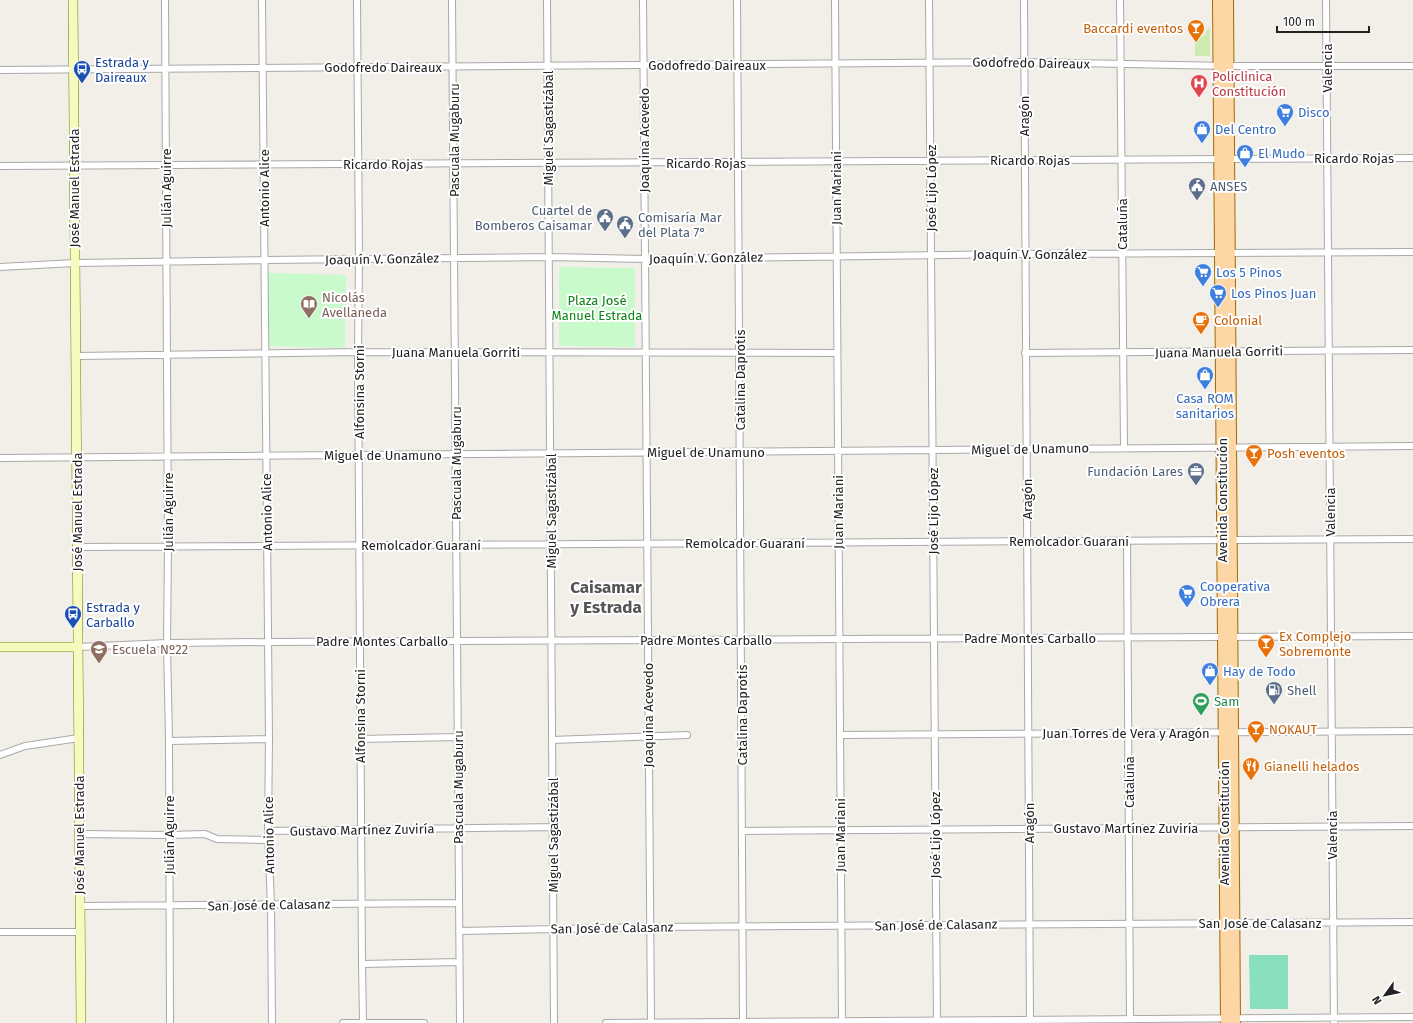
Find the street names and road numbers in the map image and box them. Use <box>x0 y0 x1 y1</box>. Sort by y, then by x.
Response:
street label: Valencia <box>1320 43 1335 93</box>
street label: Godofredo Daireaux <box>972 54 1091 72</box>
street label: Godofredo Daireaux <box>648 58 766 73</box>
street label: Godofredo Daireaux <box>324 60 442 75</box>
street label: Miguel Sagastizábal <box>541 70 556 186</box>
street label: Pascuala Mugaburu <box>447 83 462 197</box>
street label: Joaquina Acevedo <box>637 88 652 192</box>
street label: Aragón <box>1017 96 1032 136</box>
street label: José Manuel Estrada <box>67 128 82 248</box>
street label: José Lijo López <box>924 144 939 232</box>
street label: Julián Aguirre <box>159 148 174 228</box>
street label: Antonio Alice <box>257 149 272 227</box>
street label: Juan Mariani <box>829 151 844 225</box>
street label: Ricardo Rojas <box>1314 151 1394 166</box>
street label: Ricardo Rojas <box>990 153 1070 168</box>
street label: Ricardo Rojas <box>666 156 746 171</box>
street label: Ricardo Rojas <box>343 157 423 172</box>
street label: Cataluña <box>1115 198 1130 250</box>
street label: Joaquín V. González <box>973 247 1087 262</box>
street label: Joaquín V. González <box>649 250 763 266</box>
street label: Joaquín V. González <box>325 251 439 267</box>
street label: Catalina Daprotis <box>733 329 748 431</box>
street label: Juana Manuela Gorriti <box>1155 343 1283 361</box>
street label: Alfonsina Storni <box>352 345 367 439</box>
street label: Juana Manuela Gorriti <box>392 345 520 360</box>
street label: Pascuala Mugaburu <box>449 406 464 520</box>
street label: Avenida Constitución <box>1215 438 1230 562</box>
street label: Miguel de Unamuno <box>971 440 1089 458</box>
street label: Miguel de Unamuno <box>647 445 765 460</box>
street label: Miguel de Unamuno <box>324 448 442 463</box>
street label: José Manuel Estrada <box>70 452 85 572</box>
street label: Miguel Sagastizábal <box>544 453 559 569</box>
street label: José Lijo López <box>926 467 941 555</box>
street label: Julián Aguirre <box>161 472 176 552</box>
street label: Antonio Alice <box>259 473 275 551</box>
street label: Juan Mariani <box>831 475 846 549</box>
street label: Aragón <box>1020 479 1035 519</box>
street label: Valencia <box>1323 487 1338 537</box>
street label: Remolcador Guaraní <box>1009 534 1129 549</box>
street label: Remolcador Guaraní <box>685 536 805 551</box>
street label: Remolcador Guaraní <box>361 538 481 553</box>
street label: Padre Montes Carballo <box>964 631 1096 646</box>
street label: Padre Montes Carballo <box>640 633 772 648</box>
street label: Padre Montes Carballo <box>316 634 448 649</box>
street label: Joaquina Acevedo <box>641 663 656 767</box>
street label: Catalina Daprotis <box>735 664 750 766</box>
street label: Alfonsina Storni <box>353 669 368 763</box>
street label: Juan Torres de Vera y Aragón <box>1042 726 1210 741</box>
street label: Pascuala Mugaburu <box>451 730 466 844</box>
street label: Cataluña <box>1122 756 1137 808</box>
street label: Avenida Constitución <box>1217 761 1232 885</box>
street label: José Manuel Estrada <box>72 775 87 895</box>
street label: Miguel Sagastizábal <box>546 777 561 893</box>
street label: José Lijo López <box>928 791 943 879</box>
street label: Julián Aguirre <box>162 795 177 875</box>
street label: Antonio Alice <box>261 796 277 874</box>
street label: Juan Mariani <box>833 798 848 872</box>
street label: Aragón <box>1022 803 1037 843</box>
street label: Valencia <box>1325 810 1340 860</box>
street label: Gustavo Martínez Zuviría <box>289 821 435 839</box>
street label: Gustavo Martínez Zuviría <box>1054 821 1198 836</box>
street label: San José de Calasanz <box>207 896 331 914</box>
street label: San José de Calasanz <box>874 916 998 934</box>
street label: San José de Calasanz <box>1199 916 1322 931</box>
street label: San José de Calasanz <box>550 919 674 937</box>

